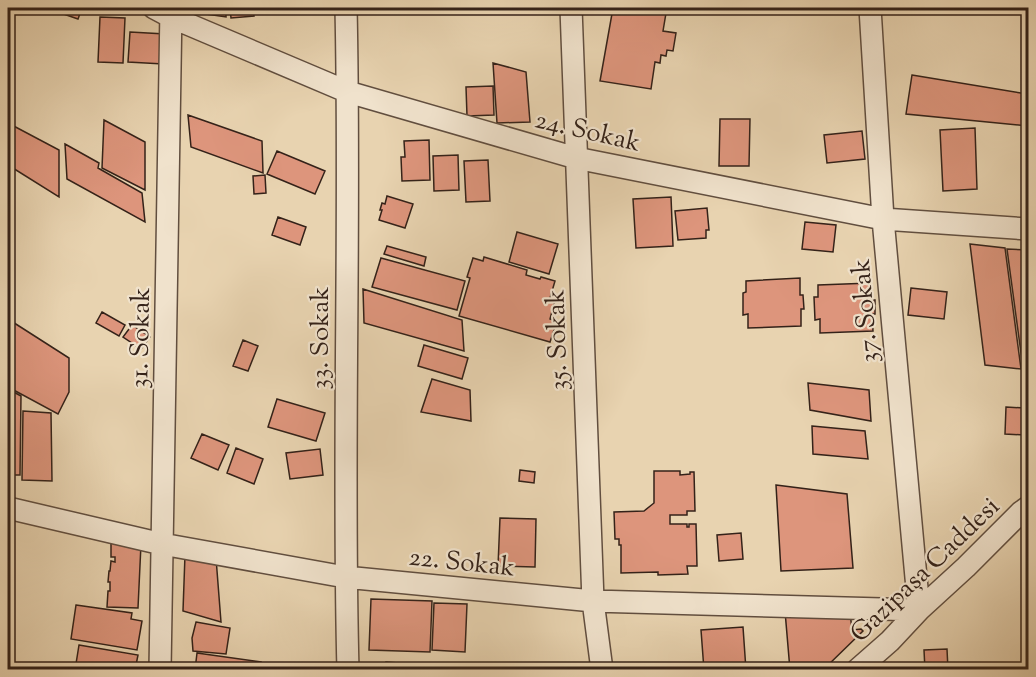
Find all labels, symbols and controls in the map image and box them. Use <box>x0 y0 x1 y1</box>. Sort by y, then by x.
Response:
street label: 24. Sokak <box>531 102 644 163</box>
street label: 37. Sokak <box>844 257 889 364</box>
street label: 33. Sokak <box>303 286 340 390</box>
street label: 31. Sokak <box>122 287 161 389</box>
street label: 35. Sokak <box>538 289 579 391</box>
street label: Gazipaşa Caddesi <box>843 490 1009 652</box>
street label: 22. Sokak <box>407 540 517 587</box>

